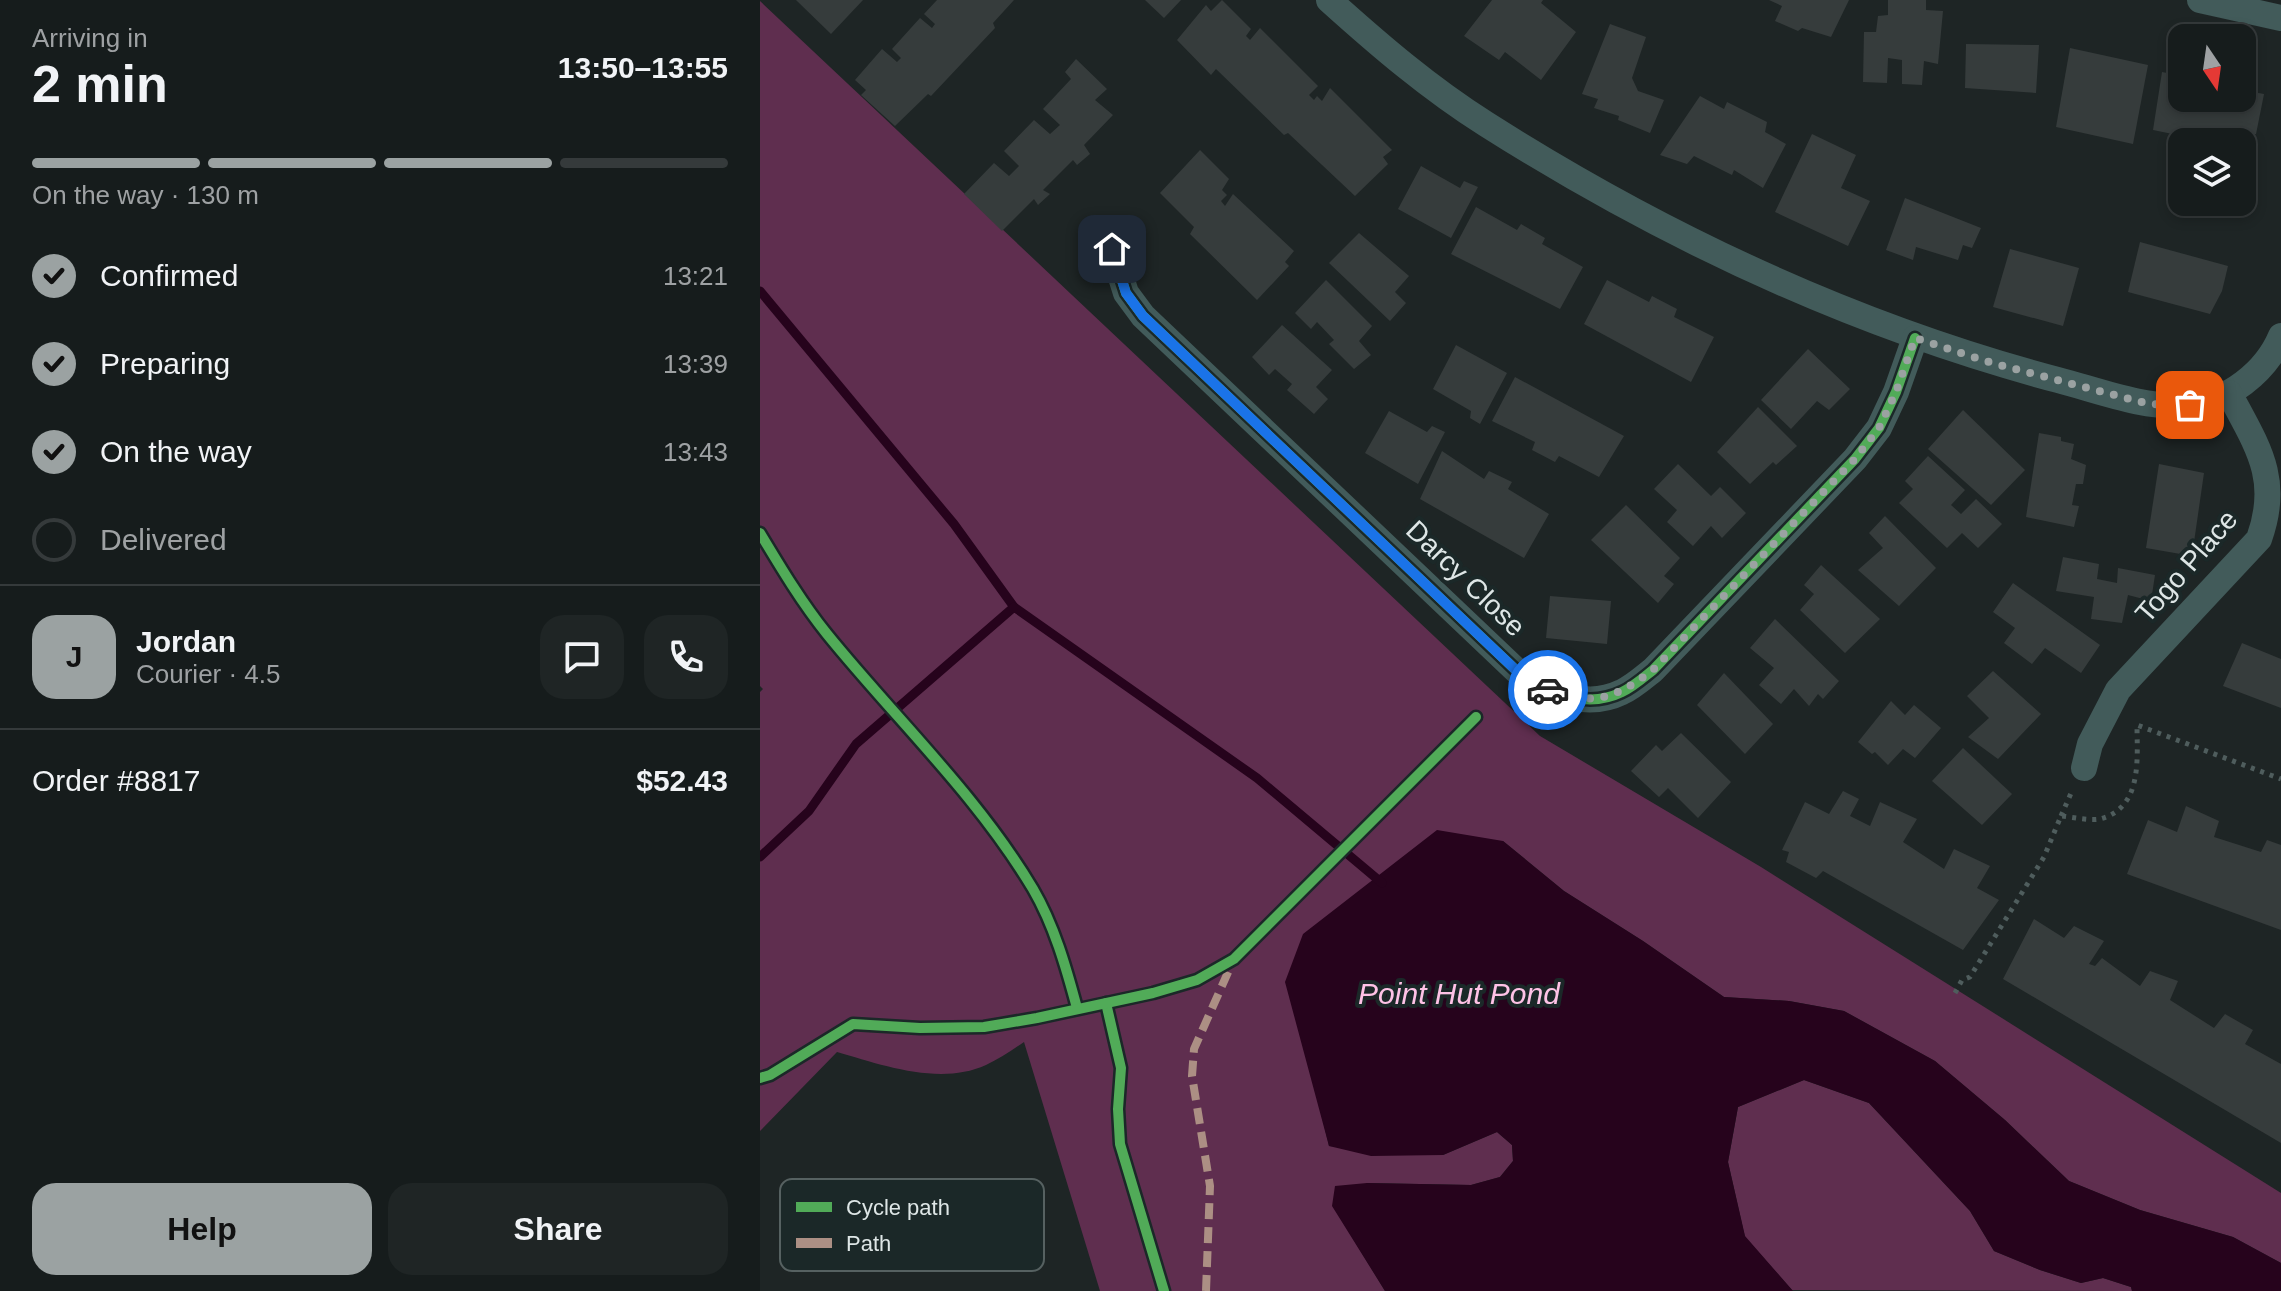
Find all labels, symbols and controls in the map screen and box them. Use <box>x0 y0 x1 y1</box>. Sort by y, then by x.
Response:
text: Arriving in <box>32 23 148 53</box>
north arrow <box>2168 24 2256 112</box>
map controls <box>2168 24 2256 216</box>
text: 13:50–13:55 <box>558 51 728 84</box>
text: 2 min <box>32 55 168 113</box>
button: layers <box>2168 128 2256 216</box>
text: On the way · 130 m <box>32 180 259 210</box>
pin <box>1078 215 1146 283</box>
icon: home <box>1090 227 1134 271</box>
icon: check <box>32 254 76 298</box>
text: Confirmed <box>100 259 238 292</box>
text: 13:21 <box>663 261 728 291</box>
icon: check <box>32 342 76 386</box>
text: Preparing <box>100 347 230 380</box>
text: 13:39 <box>663 349 728 379</box>
pin <box>2156 371 2224 439</box>
icon: bag <box>2168 383 2212 427</box>
icon: check <box>32 430 76 474</box>
text: On the way <box>100 435 252 468</box>
text: 13:43 <box>663 437 728 467</box>
street label: Togo Place <box>2129 504 2244 629</box>
street label: Darcy Close <box>1400 514 1531 642</box>
text: Delivered <box>100 523 227 556</box>
button: chat <box>540 615 624 699</box>
button: phone <box>644 615 728 699</box>
text: Jordan <box>136 625 236 658</box>
text: J <box>66 640 82 673</box>
courier <box>1508 650 1588 730</box>
text: Courier · 4.5 <box>136 659 281 689</box>
icon: car <box>1526 668 1570 712</box>
text: Order #8817 <box>32 764 200 797</box>
text: $52.43 <box>636 764 728 797</box>
water label: Point Hut Pond <box>1358 977 1561 1010</box>
legend <box>780 1179 1044 1271</box>
button: Help <box>32 1183 372 1275</box>
button: Share <box>388 1183 728 1275</box>
text: Cycle path <box>846 1195 950 1220</box>
text: Path <box>846 1231 891 1256</box>

